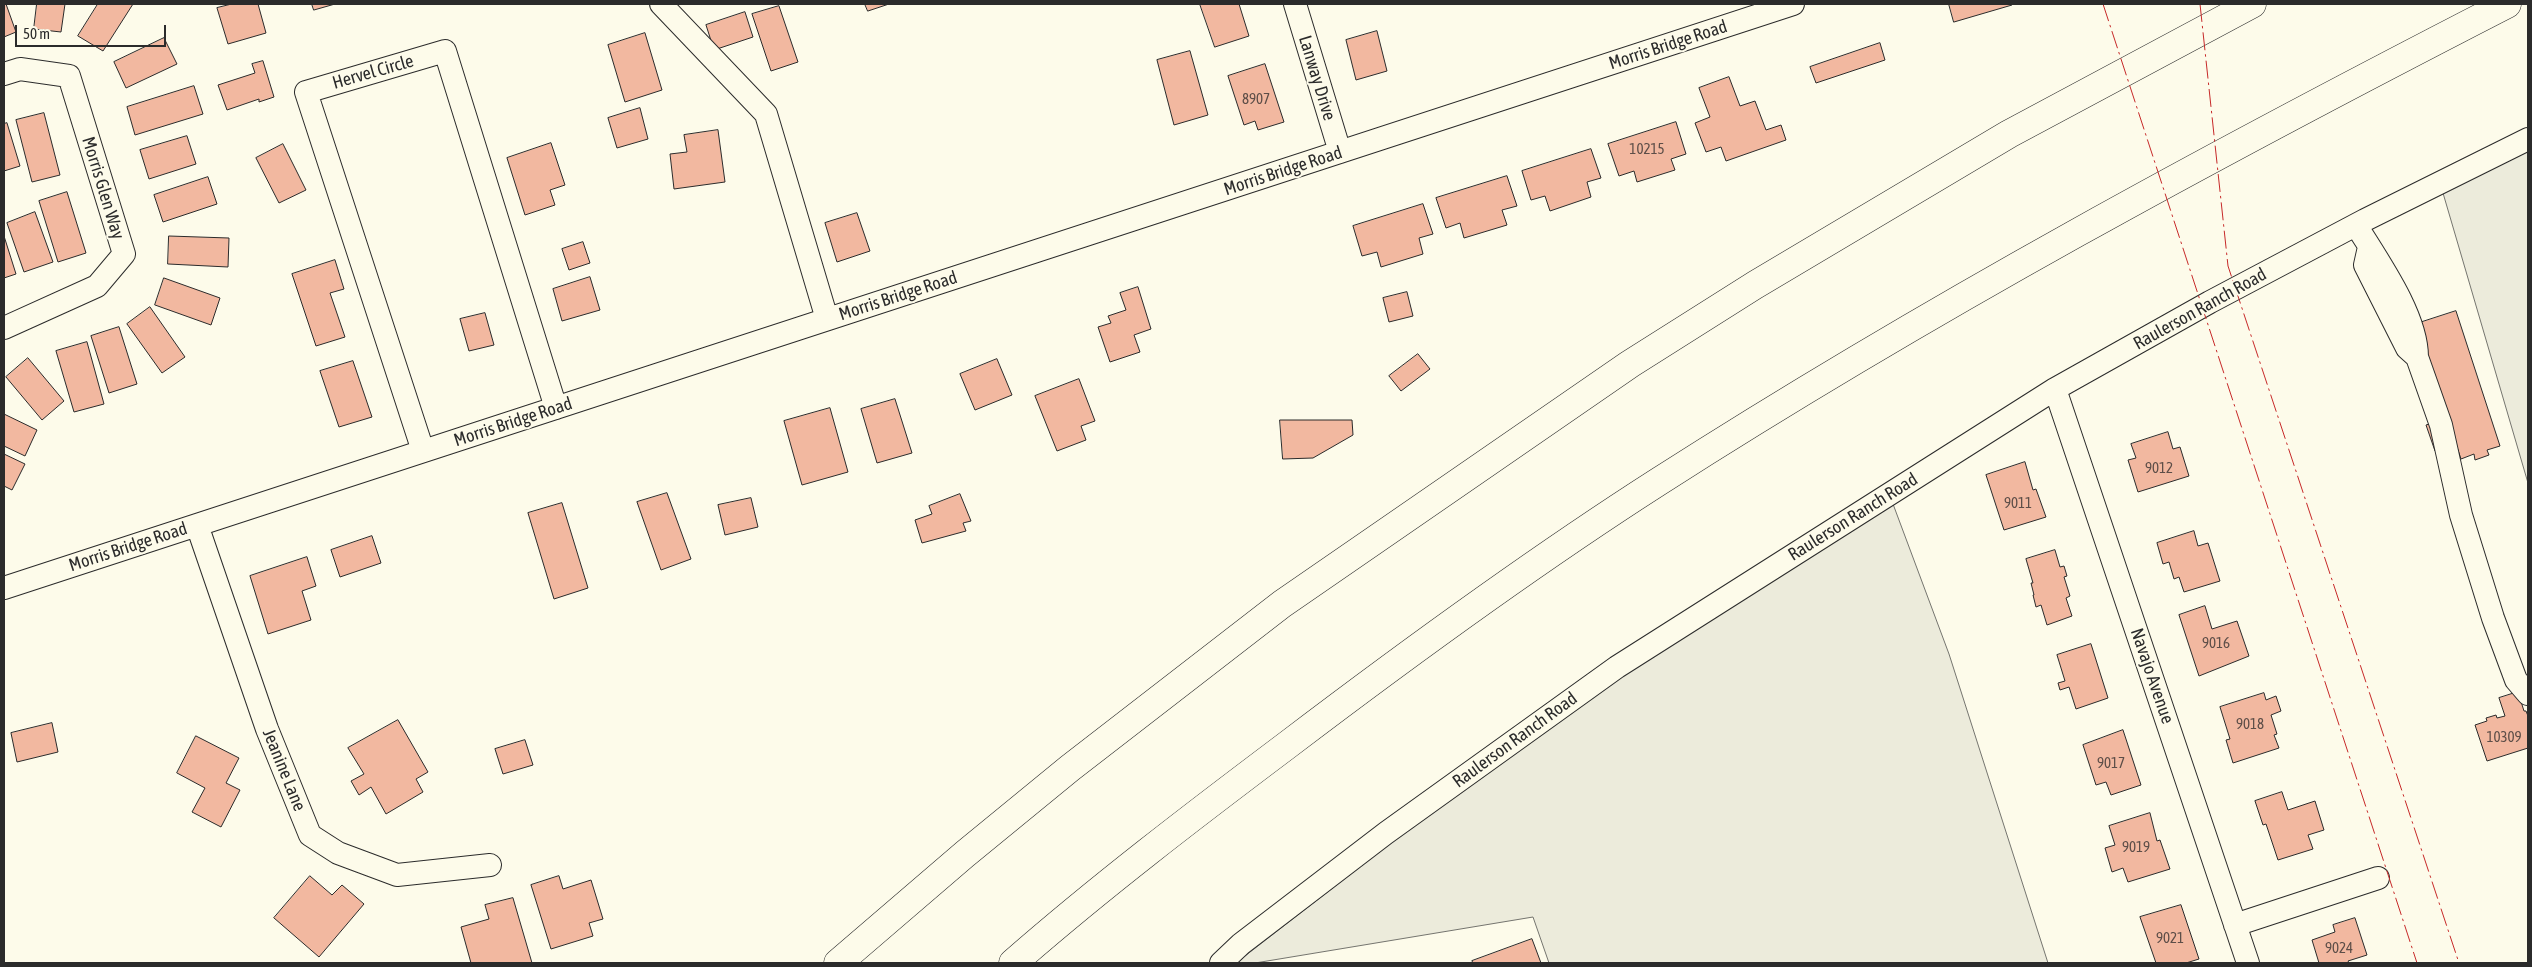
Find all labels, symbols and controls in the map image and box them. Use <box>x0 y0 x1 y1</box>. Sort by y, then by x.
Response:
scale bar <box>18 15 169 47</box>
street label: Morris Bridge Road <box>1606 16 1730 74</box>
text: 50 m <box>23 25 50 42</box>
street label: Lanway Drive <box>1294 33 1340 123</box>
street label: Hervel Circle <box>330 50 416 94</box>
house number: 8907 <box>1242 90 1270 108</box>
street label: Morris Glen Way <box>77 134 129 242</box>
house number: 10215 <box>1629 140 1665 158</box>
street label: Morris Bridge Road <box>1221 142 1345 200</box>
street label: Raulerson Ranch Road <box>2130 264 2270 354</box>
street label: Morris Bridge Road <box>836 267 960 325</box>
street label: Morris Bridge Road <box>451 393 575 451</box>
house number: 9012 <box>2145 459 2173 477</box>
street label: Raulerson Ranch Road <box>1784 469 1922 565</box>
house number: 9011 <box>2004 494 2032 512</box>
street label: Morris Bridge Road <box>66 518 190 576</box>
street label: Navajo Avenue <box>2126 625 2178 727</box>
house number: 9016 <box>2202 634 2230 652</box>
street label: Raulerson Ranch Road <box>1449 688 1581 792</box>
house number: 9018 <box>2236 715 2264 733</box>
street label: Jeanine Lane <box>258 726 310 814</box>
house number: 10309 <box>2486 728 2522 746</box>
house number: 9017 <box>2097 754 2125 772</box>
house number: 9019 <box>2122 838 2150 856</box>
house number: 9021 <box>2156 929 2184 947</box>
house number: 9024 <box>2325 939 2353 957</box>

